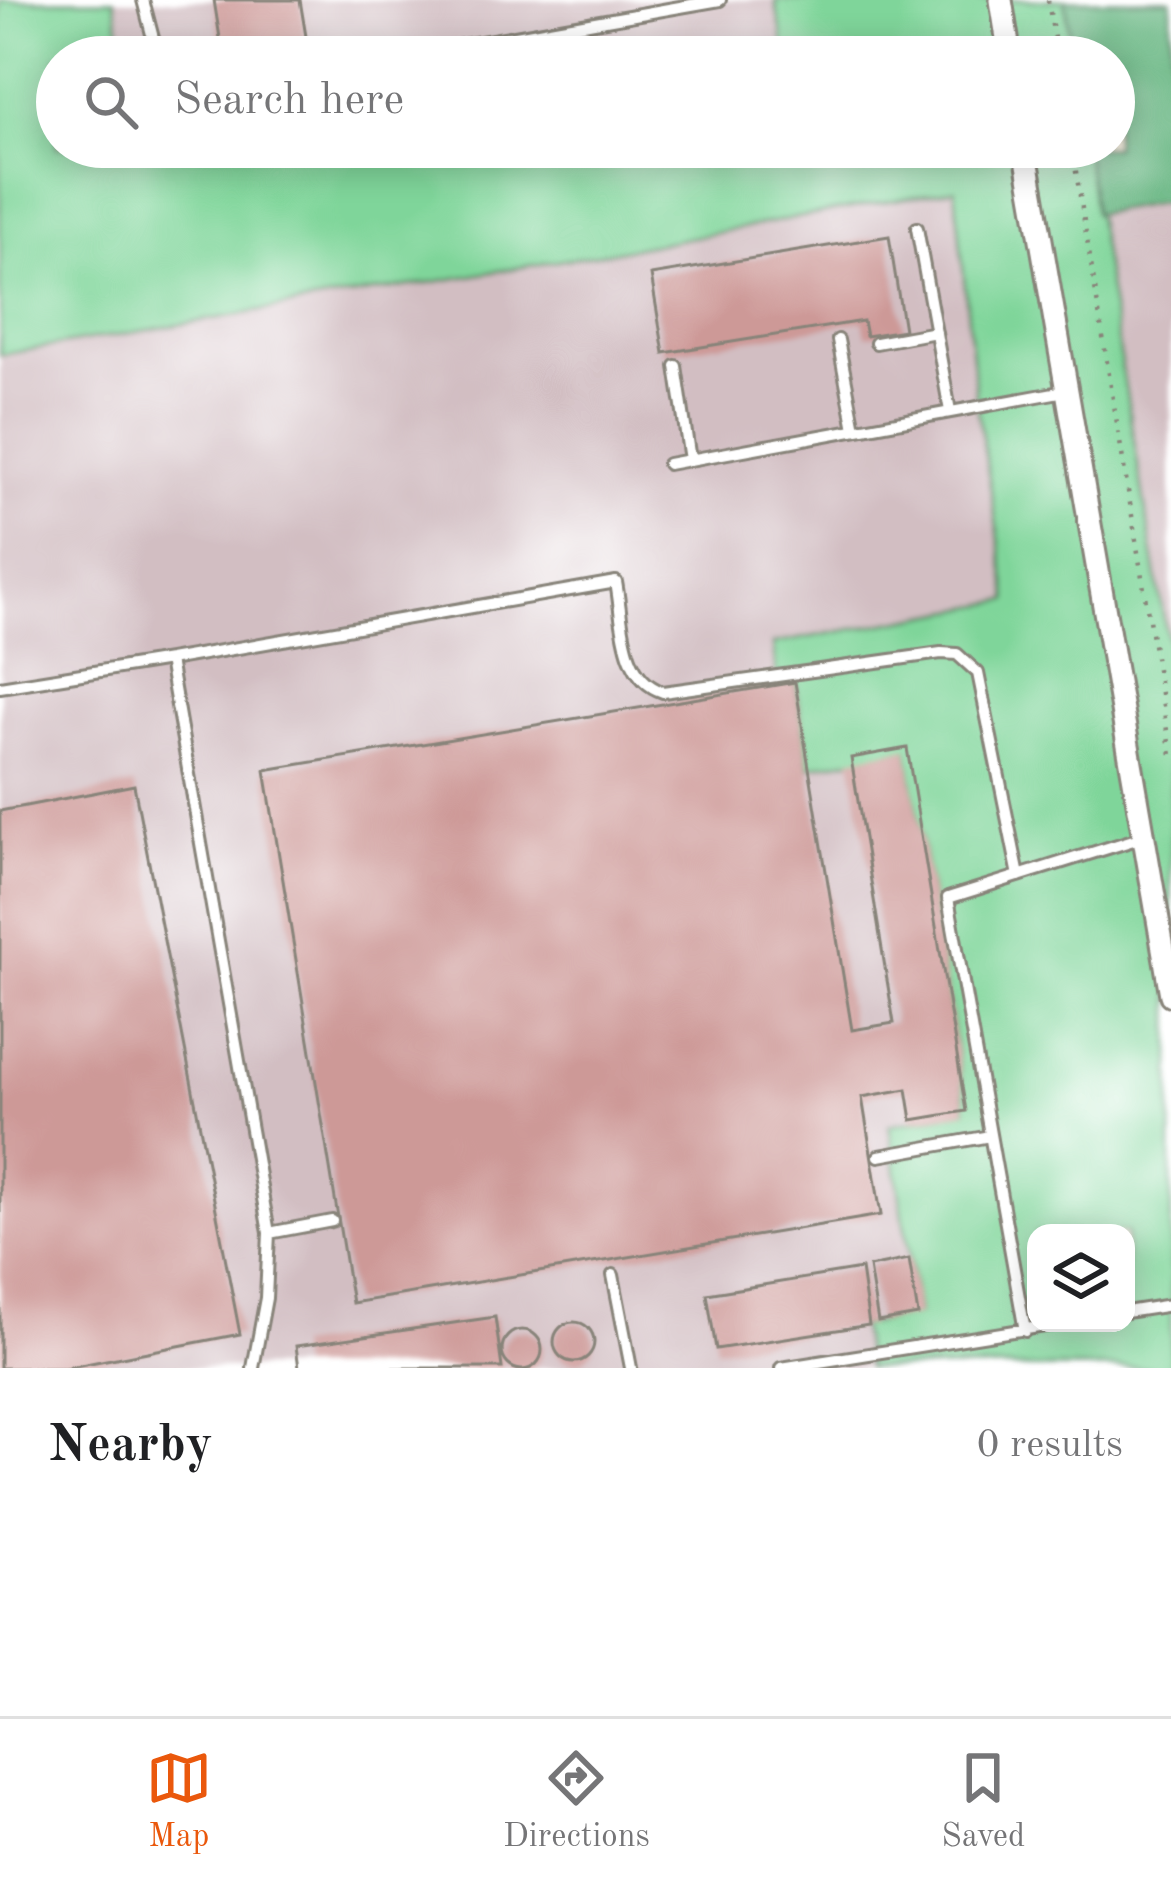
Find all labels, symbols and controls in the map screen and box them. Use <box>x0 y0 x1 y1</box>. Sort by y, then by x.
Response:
search box <box>36 36 1135 168</box>
icon: search <box>78 69 144 135</box>
text: Search here <box>174 79 404 124</box>
map controls <box>1027 1224 1135 1332</box>
button: layers <box>1027 1224 1135 1332</box>
text: Nearby <box>48 1421 213 1472</box>
text: 0 results <box>977 1426 1123 1465</box>
tab: Map <box>146 1745 212 1858</box>
tab: Directions <box>503 1745 650 1858</box>
tab: Saved <box>941 1745 1025 1858</box>

